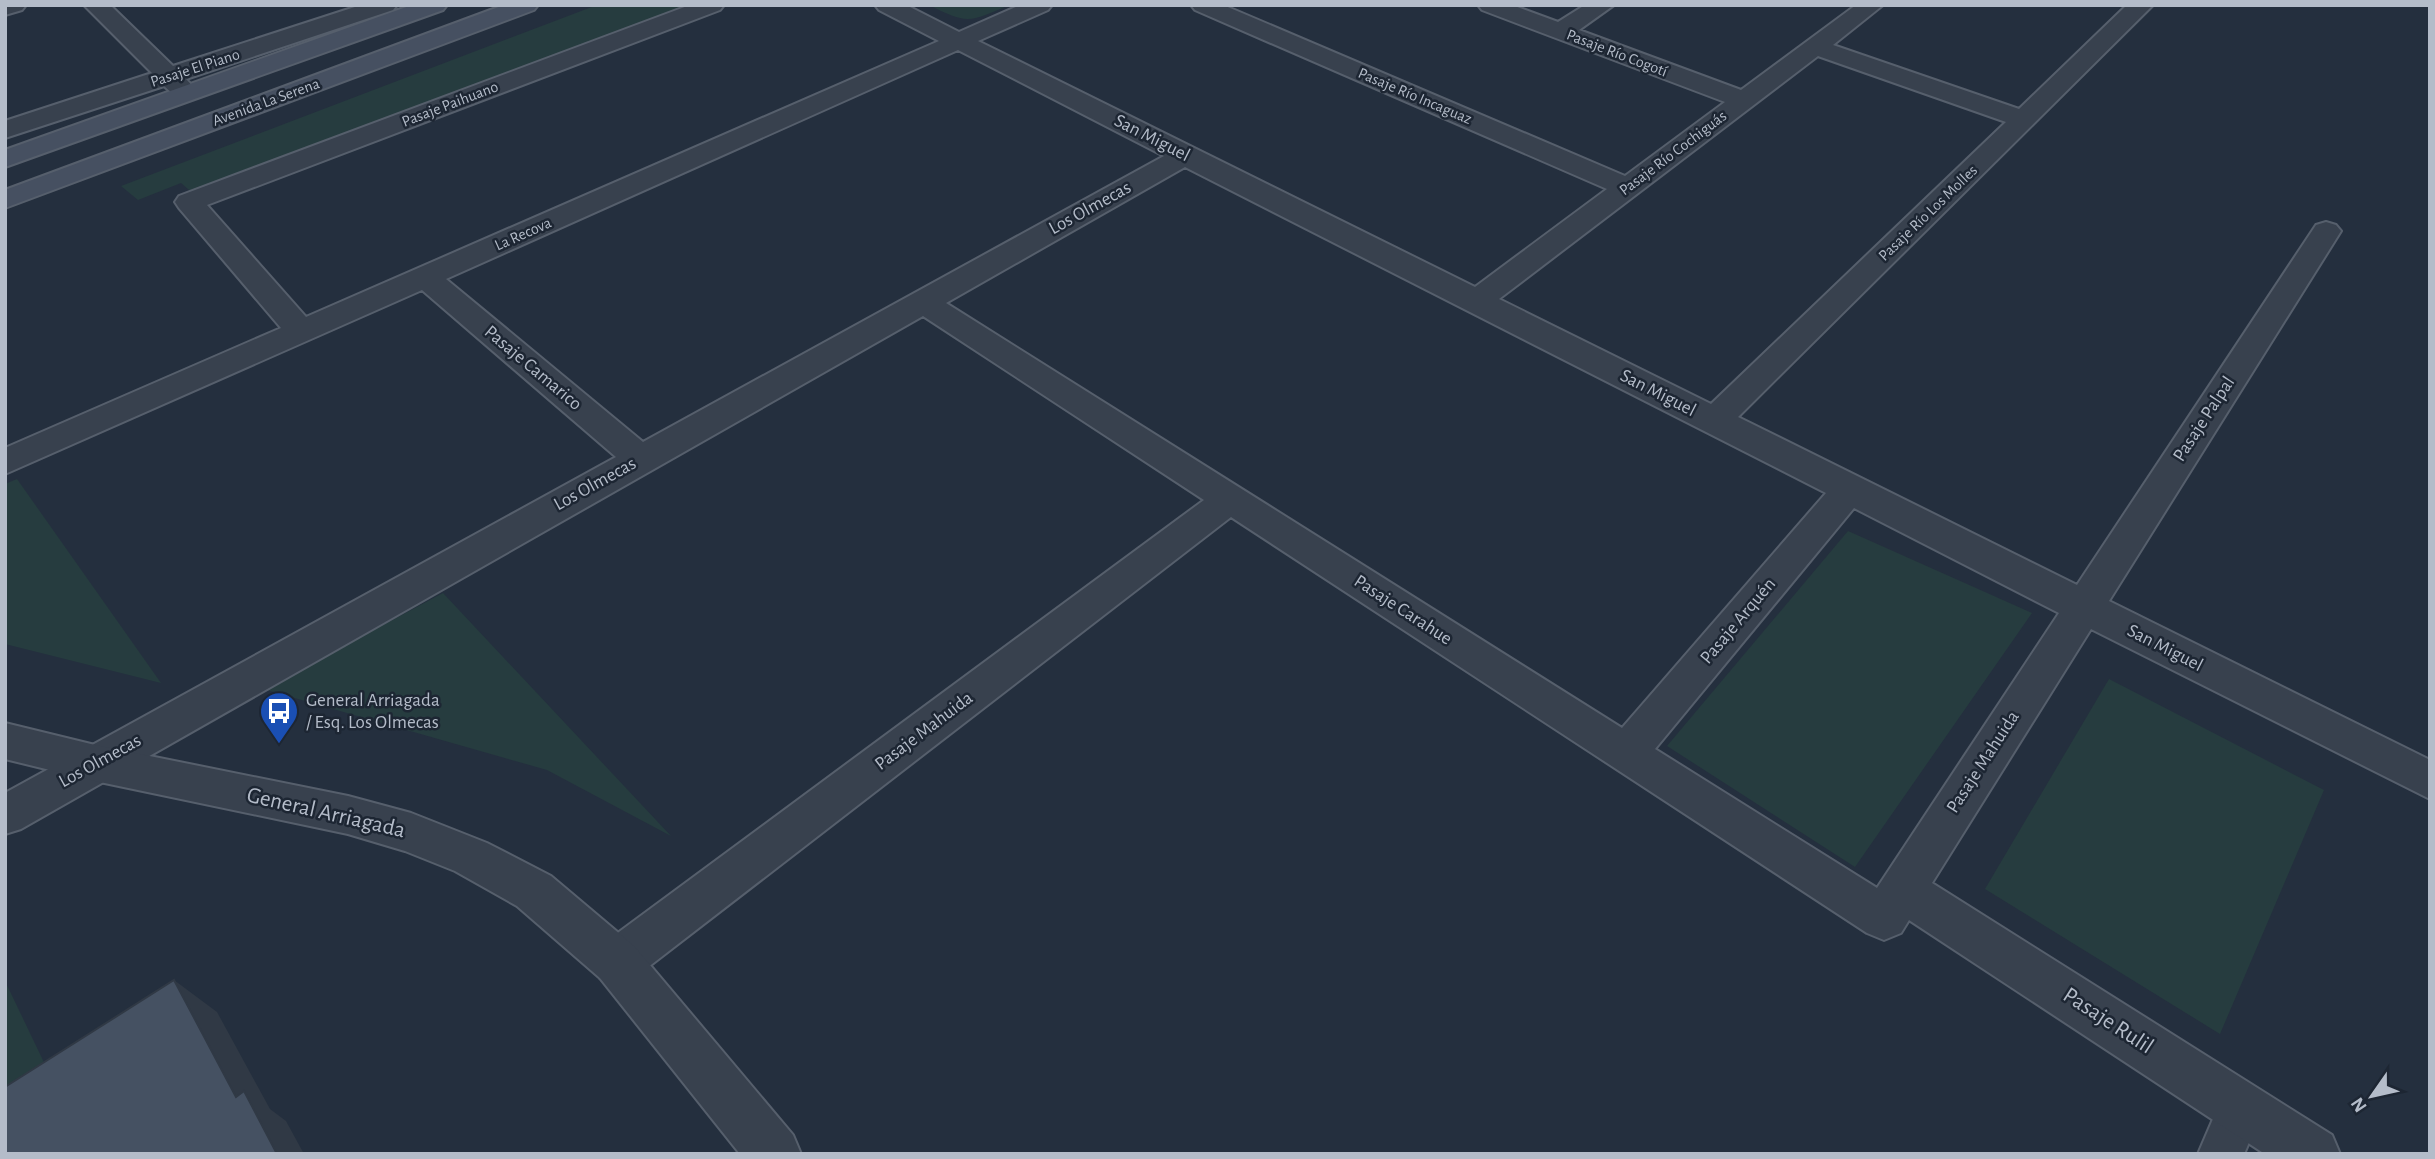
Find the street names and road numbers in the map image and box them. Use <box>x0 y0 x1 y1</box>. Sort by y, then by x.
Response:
street label: Pasaje Río Cogotí <box>1564 26 1670 81</box>
street label: Pasaje El Piano <box>148 46 242 91</box>
street label: Pasaje Río Incaguaz <box>1355 65 1475 128</box>
street label: Avenida La Serena <box>210 75 322 129</box>
street label: Pasaje Paihuano <box>400 78 501 131</box>
street label: Pasaje Río Cochiguás <box>1616 108 1730 199</box>
street label: San Miguel <box>1111 111 1193 165</box>
street label: Pasaje Río Los Molles <box>1876 162 1981 265</box>
street label: Los Olmecas <box>1046 178 1134 238</box>
street label: La Recova <box>492 214 554 254</box>
street label: Pasaje Camarico <box>481 322 585 414</box>
street label: San Miguel <box>1617 366 1699 420</box>
street label: Pasaje Palpal <box>2170 373 2238 465</box>
street label: Los Olmecas <box>551 454 639 514</box>
street label: Pasaje Carahue <box>1351 571 1455 649</box>
street label: Pasaje Arquén <box>1697 574 1779 668</box>
street label: San Miguel <box>2124 621 2206 675</box>
street label: Pasaje Mahuida <box>871 688 977 774</box>
street label: Pasaje Mahuida <box>1943 707 2023 816</box>
street label: Los Olmecas <box>56 731 144 791</box>
street label: General Arriagada <box>245 784 407 842</box>
street label: Pasaje Rulil <box>2059 983 2157 1059</box>

